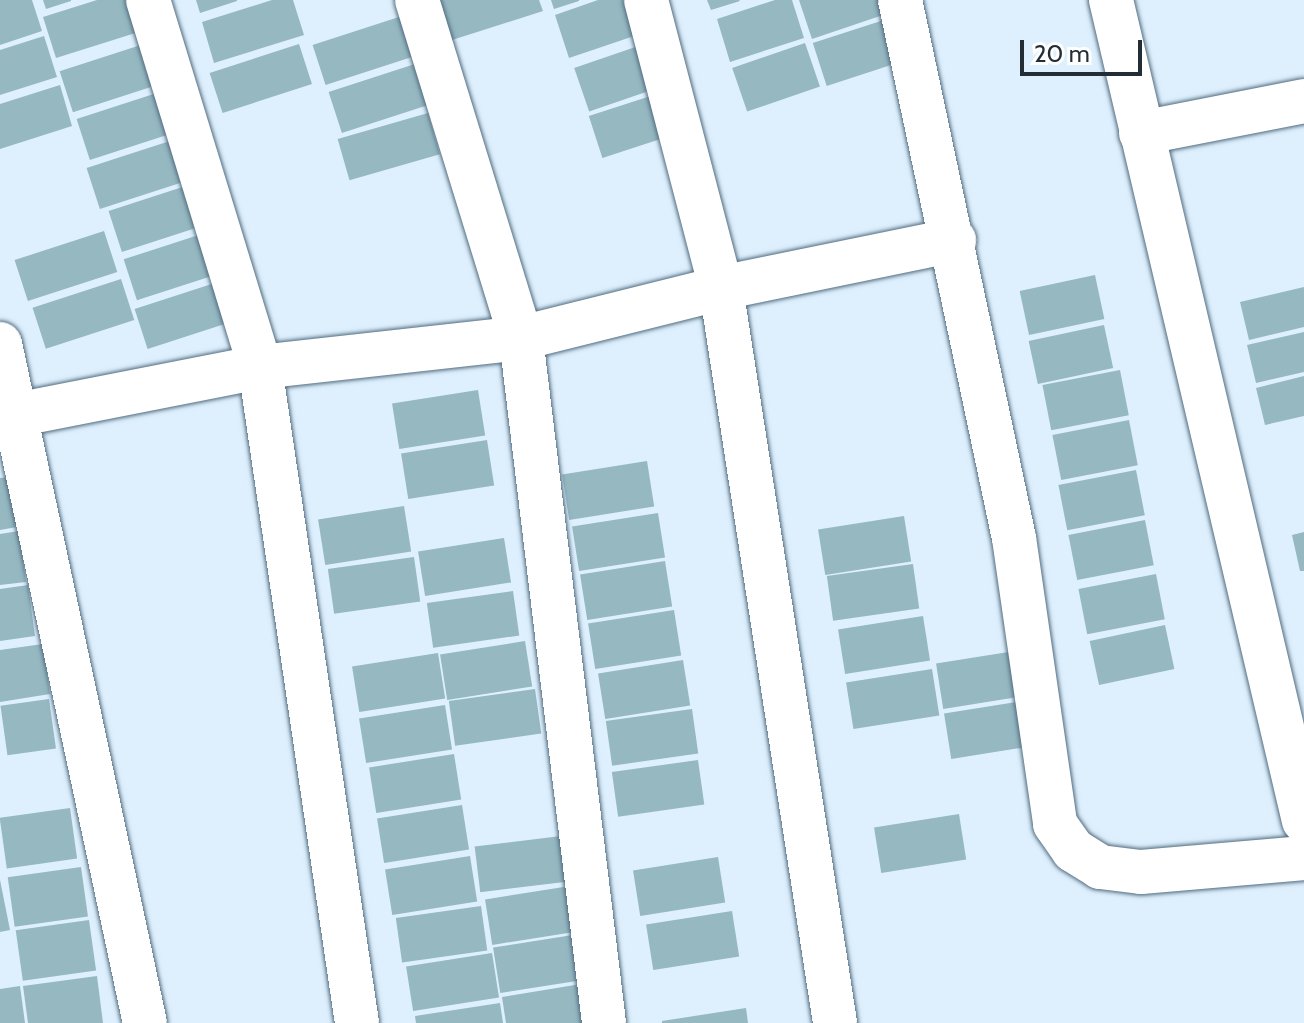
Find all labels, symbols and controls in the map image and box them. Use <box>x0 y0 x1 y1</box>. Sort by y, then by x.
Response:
scale bar <box>1024 24 1146 74</box>
text: 20 m <box>1034 39 1090 68</box>

